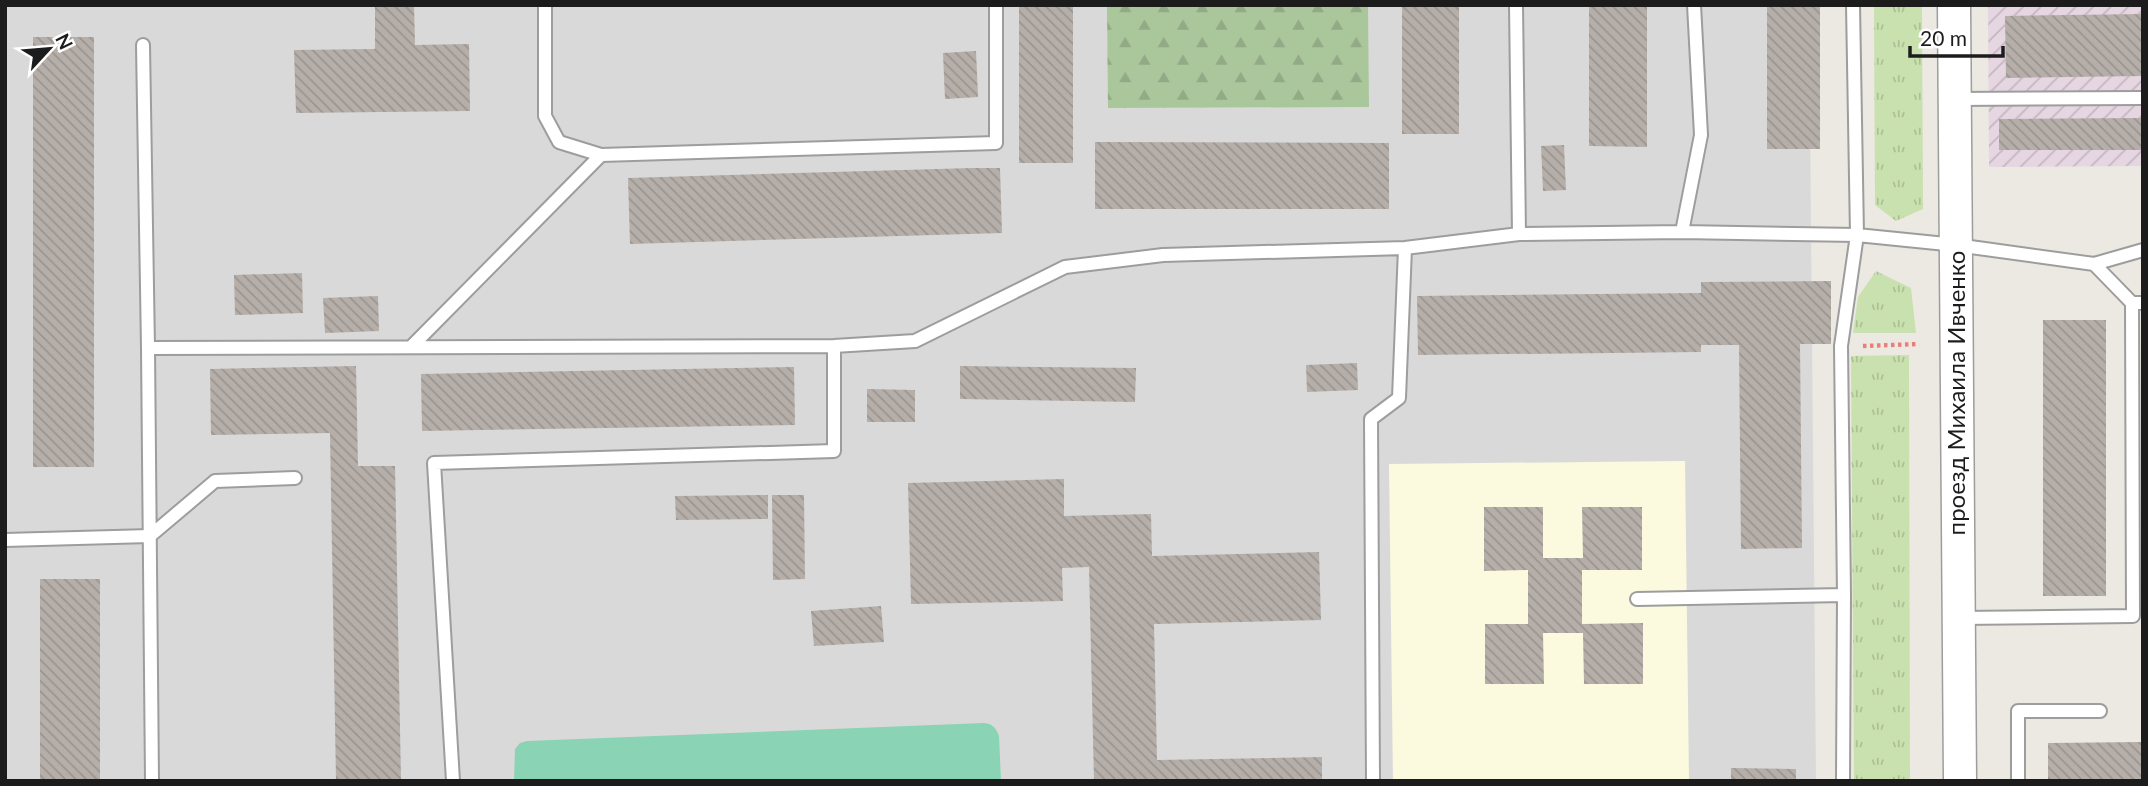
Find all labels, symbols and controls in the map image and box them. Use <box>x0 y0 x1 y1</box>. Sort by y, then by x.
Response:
north arrow <box>14 14 84 84</box>
scale bar <box>1910 14 2003 58</box>
text: 20 m <box>1920 25 1967 50</box>
text: N <box>51 30 78 53</box>
street label: проезд Михаила Ивченко <box>1941 251 1970 535</box>

